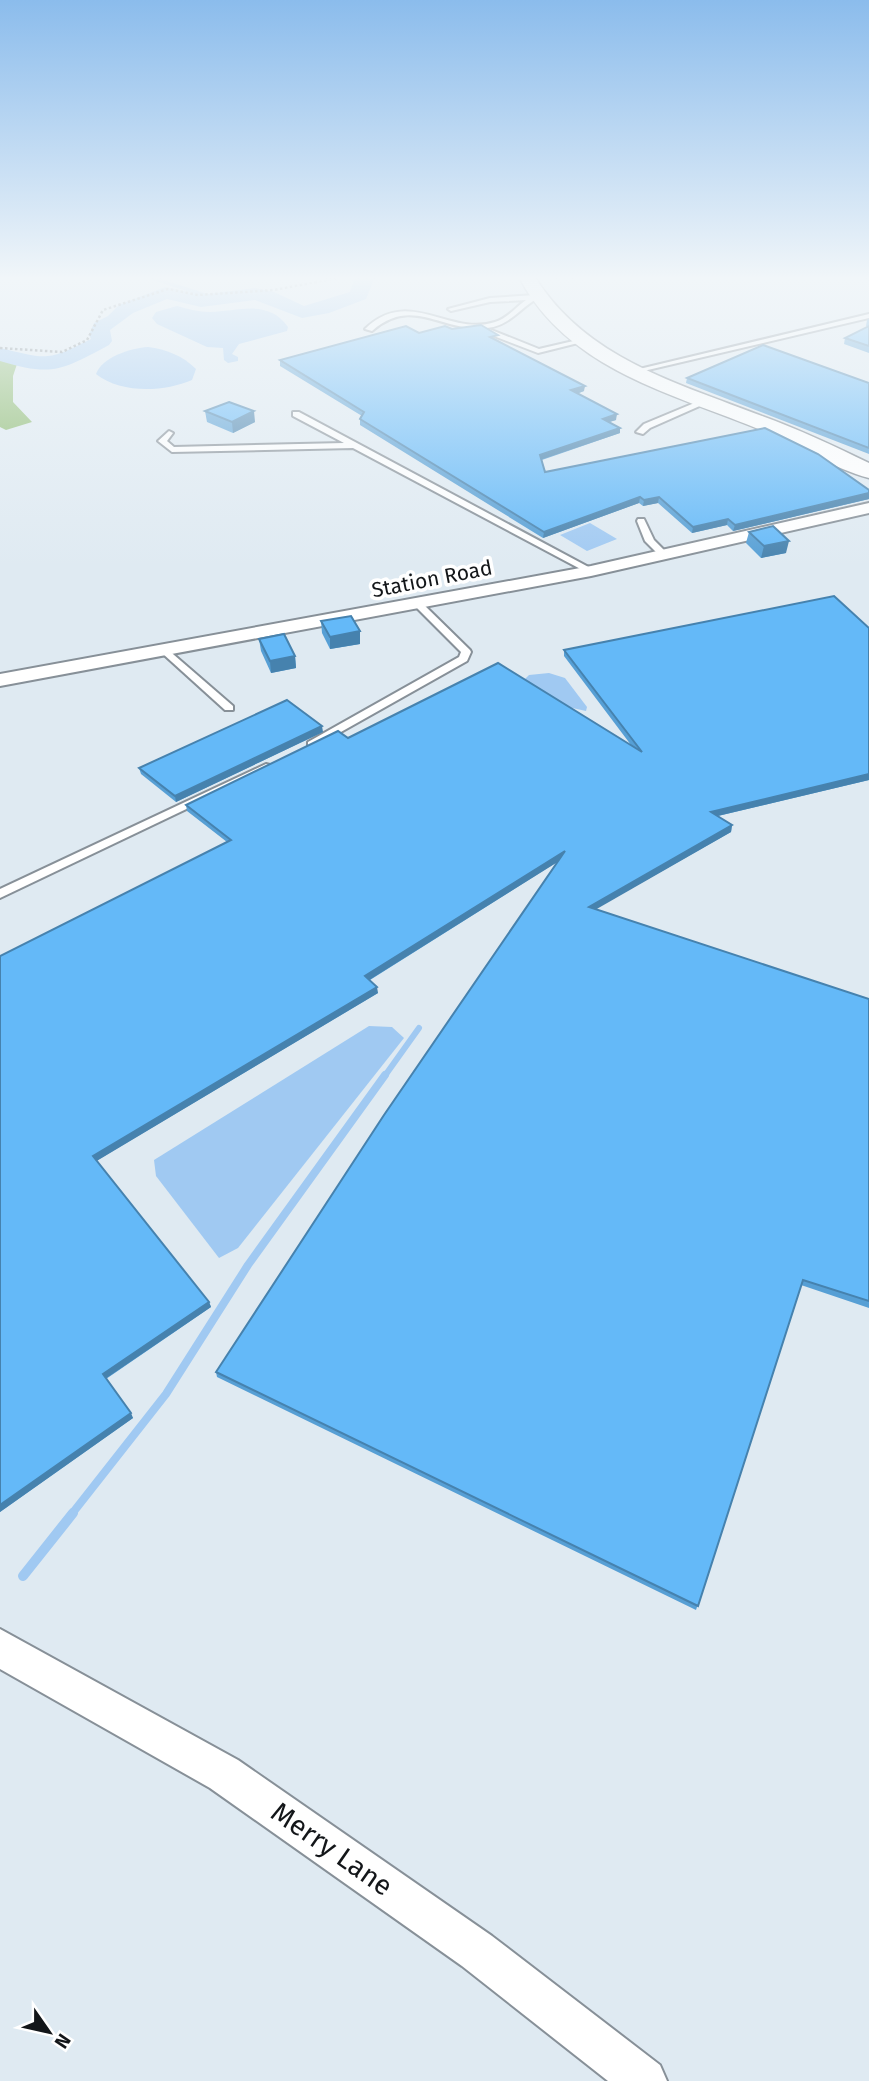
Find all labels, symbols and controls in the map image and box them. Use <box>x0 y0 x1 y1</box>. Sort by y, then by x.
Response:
street label: Station Road <box>369 555 495 603</box>
street label: Merry Lane <box>265 1795 399 1903</box>
north arrow <box>14 1997 84 2067</box>
text: N <box>50 2030 76 2053</box>

